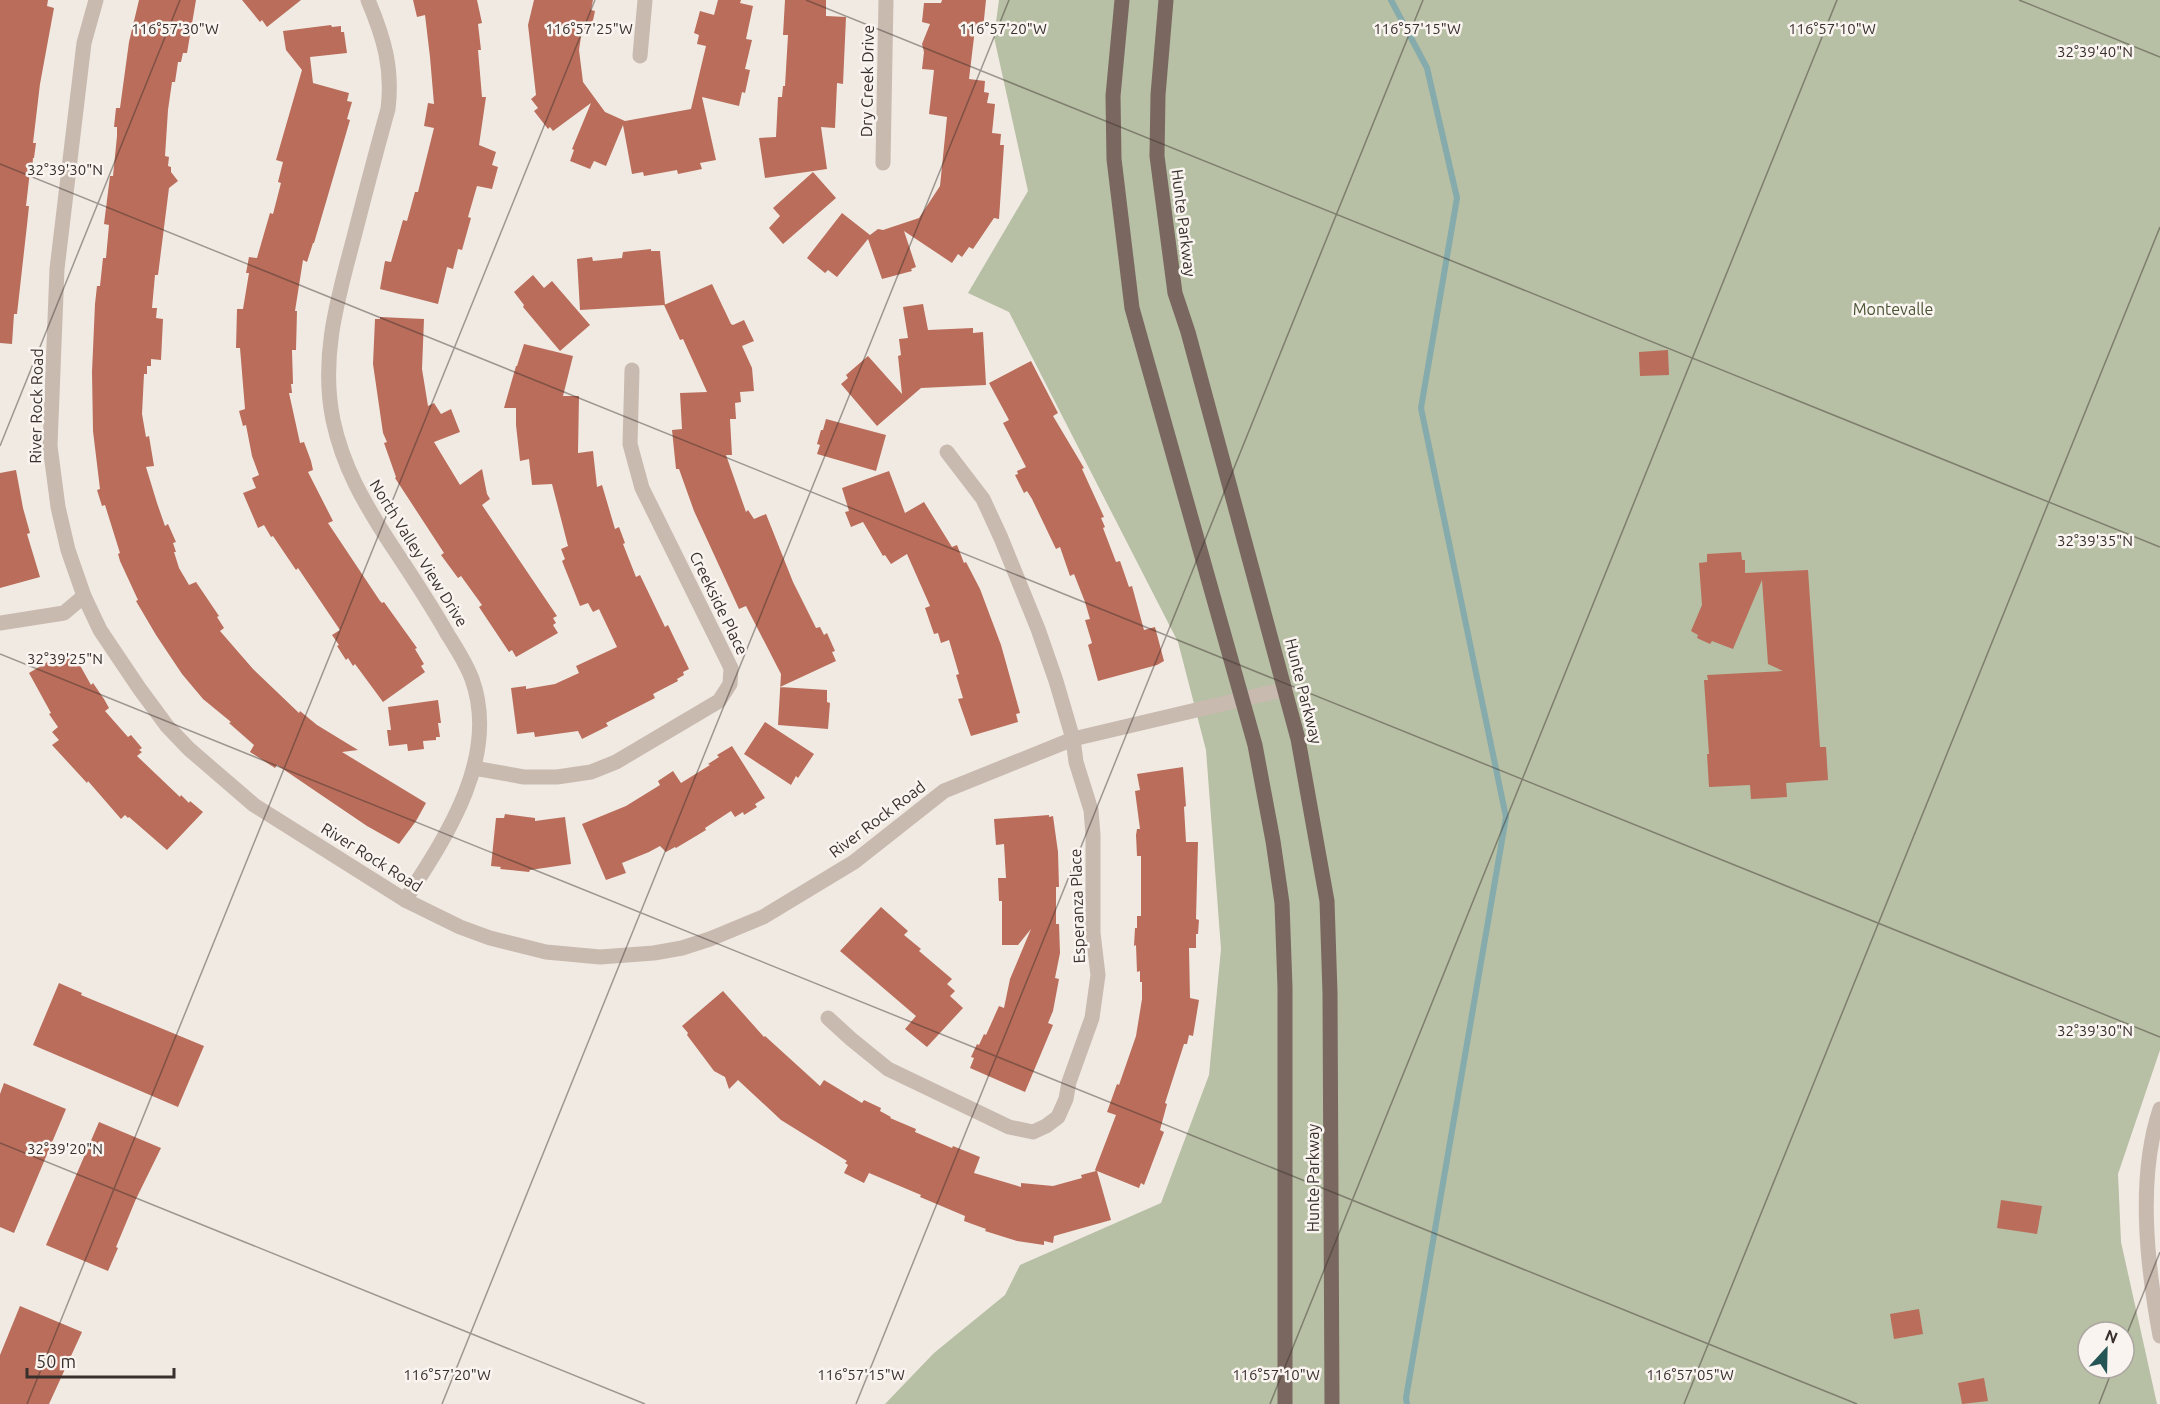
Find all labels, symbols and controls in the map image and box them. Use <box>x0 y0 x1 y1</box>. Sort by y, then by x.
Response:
text: 116°57'30"W <box>131 20 219 37</box>
text: 116°57'25"W <box>545 20 633 37</box>
text: 116°57'20"W <box>959 20 1047 37</box>
text: 116°57'15"W <box>1373 20 1461 37</box>
text: 116°57'10"W <box>1788 20 1876 37</box>
street label: Dry Creek Drive <box>857 25 877 137</box>
text: 32°39'40"N <box>2057 43 2133 60</box>
text: 32°39'30"N <box>27 161 103 178</box>
street label: Hunte Parkway <box>1168 168 1200 278</box>
park label: Montevalle <box>1853 300 1933 318</box>
street label: River Rock Road <box>26 348 46 464</box>
street label: North Valley View Drive <box>366 476 472 630</box>
text: 32°39'35"N <box>2057 532 2133 549</box>
street label: Creekside Place <box>686 548 752 658</box>
street label: Hunte Parkway <box>1282 636 1326 746</box>
text: 32°39'25"N <box>27 650 103 667</box>
street label: River Rock Road <box>825 777 929 861</box>
street label: River Rock Road <box>318 819 426 895</box>
street label: Esperanza Place <box>1066 848 1088 964</box>
text: 32°39'30"N <box>2057 1022 2133 1039</box>
street label: Hunte Parkway <box>1304 1124 1322 1232</box>
text: 32°39'20"N <box>27 1140 103 1157</box>
north arrow <box>2076 1320 2136 1380</box>
text: N <box>2103 1326 2121 1347</box>
scale bar <box>27 1341 174 1379</box>
text: 50 m <box>36 1351 76 1371</box>
text: 116°57'20"W <box>403 1366 491 1383</box>
text: 116°57'15"W <box>817 1366 905 1383</box>
text: 116°57'10"W <box>1232 1366 1320 1383</box>
text: 116°57'05"W <box>1646 1366 1734 1383</box>

